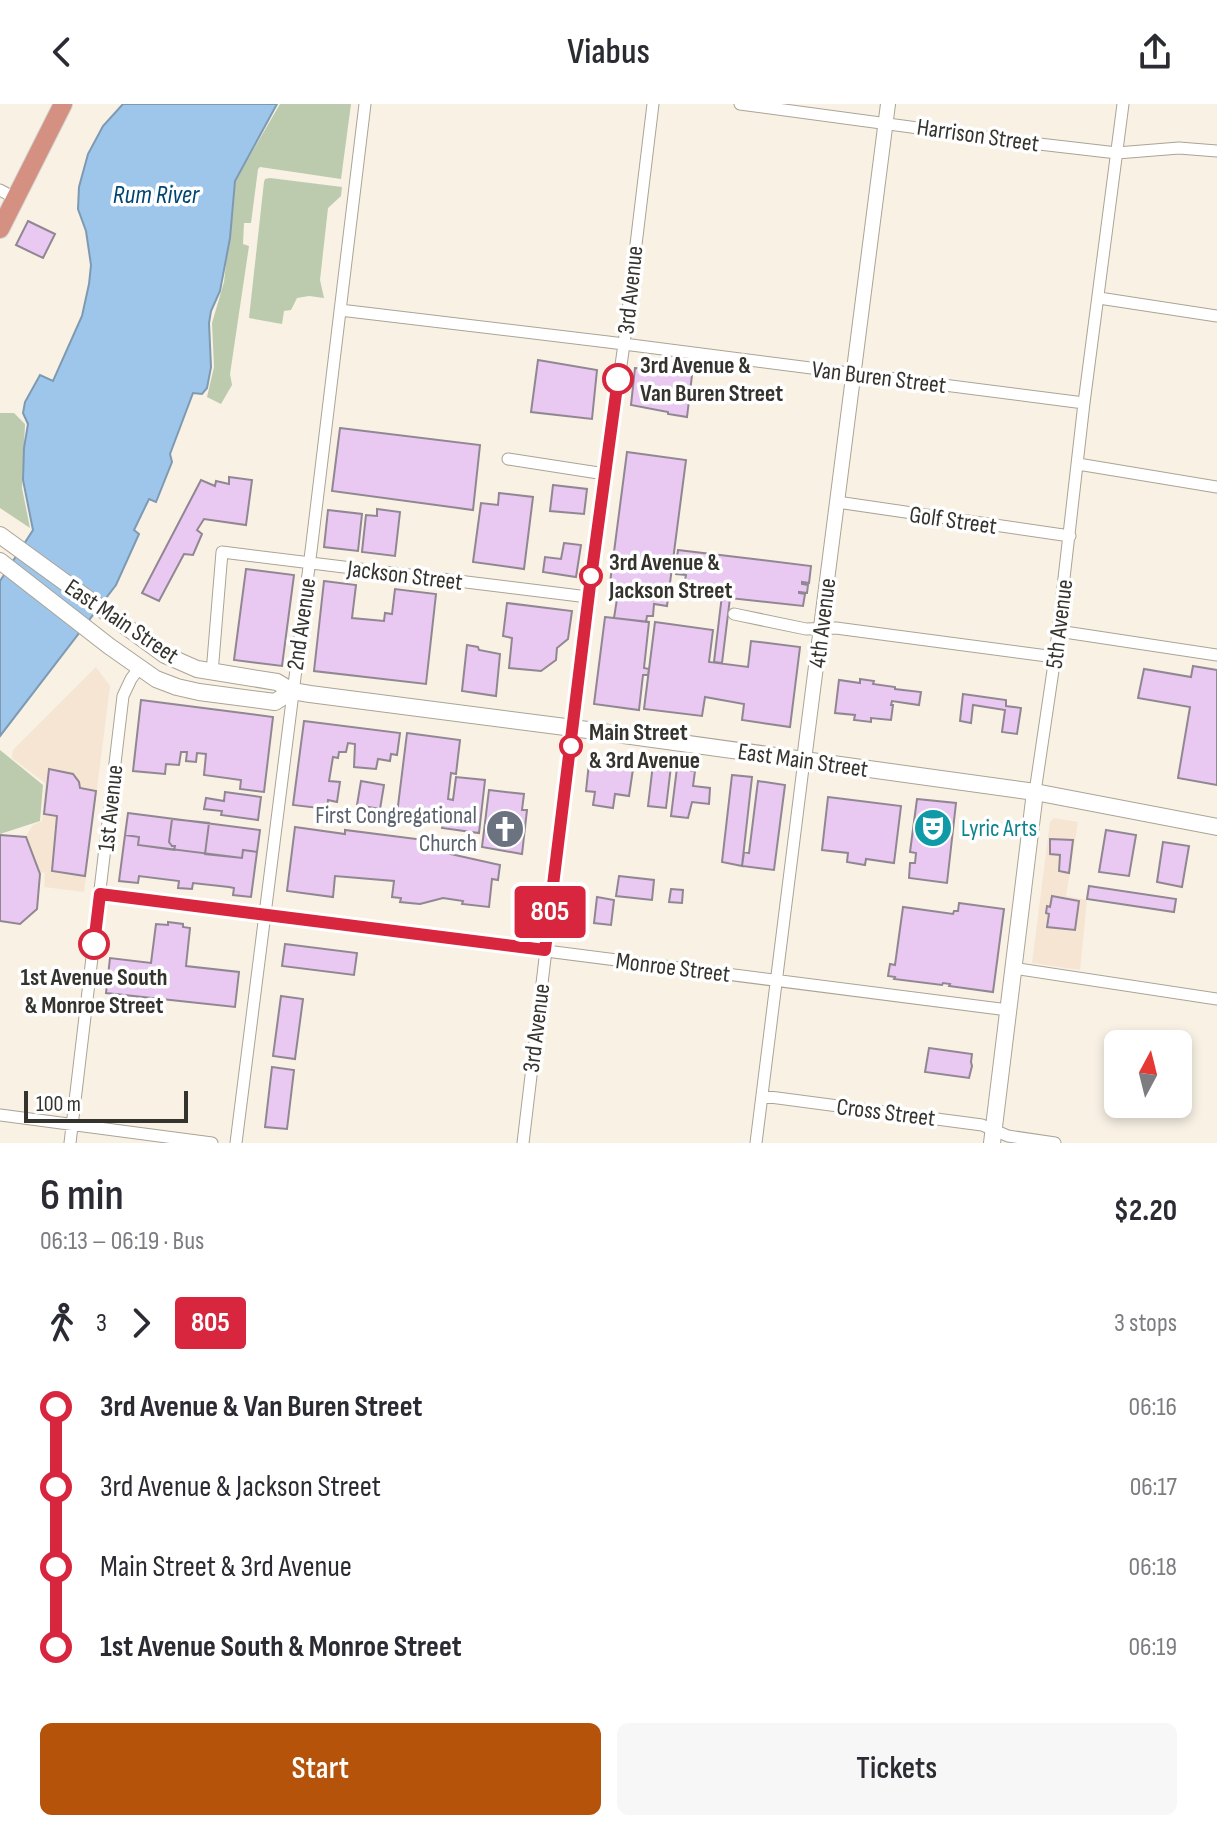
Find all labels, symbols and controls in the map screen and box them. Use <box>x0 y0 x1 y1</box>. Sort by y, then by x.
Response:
icon: back <box>40 30 84 74</box>
icon: share <box>1133 30 1177 74</box>
text: Viabus <box>567 31 650 74</box>
street label: Harrison Street <box>915 113 1041 158</box>
water label: Rum River <box>113 180 201 211</box>
street label: 3rd Avenue <box>611 244 650 336</box>
place label: 3rd Avenue & Van Buren Street <box>640 351 783 408</box>
street label: Van Buren Street <box>810 355 948 400</box>
marker: 3rd Avenue & Van Buren Street <box>603 364 633 394</box>
street label: Golf Street <box>907 500 998 541</box>
place label: 3rd Avenue & Jackson Street <box>608 548 733 605</box>
street label: Jackson Street <box>345 554 464 597</box>
marker: 3rd Avenue & Jackson Street <box>580 565 602 587</box>
street label: East Main Street <box>59 573 184 670</box>
street label: 2nd Avenue <box>281 576 322 672</box>
street label: 4th Avenue <box>803 577 842 670</box>
street label: 5th Avenue <box>1040 578 1079 670</box>
place label: Main Street & 3rd Avenue <box>589 718 700 775</box>
marker: Main Street & 3rd Avenue <box>560 735 582 757</box>
street label: East Main Street <box>736 737 870 784</box>
street label: 1st Avenue <box>92 763 129 853</box>
place label: First Congregational Church <box>315 801 477 858</box>
theatre icon: Lyric Arts <box>912 807 954 849</box>
church icon: First Congregational Church <box>484 808 526 850</box>
place label: Lyric Arts <box>961 814 1037 843</box>
line badge: 805 <box>504 886 596 938</box>
text: 805 <box>531 895 569 928</box>
marker: 1st Avenue South & Monroe Street <box>79 929 109 959</box>
street label: Monroe Street <box>614 946 732 989</box>
place label: 1st Avenue South & Monroe Street <box>21 963 167 1020</box>
street label: 3rd Avenue <box>517 982 556 1074</box>
north arrow <box>1104 1030 1192 1118</box>
map controls <box>1104 1030 1192 1118</box>
scale bar <box>24 1087 188 1123</box>
text: 100 m <box>36 1091 81 1118</box>
street label: Cross Street <box>835 1092 937 1133</box>
text: 6 min <box>40 1169 124 1222</box>
text: $2.20 <box>1114 1193 1177 1229</box>
text: 06:13 – 06:19 · Bus <box>40 1226 204 1257</box>
icon: walk <box>40 1301 84 1345</box>
icon: forward <box>119 1301 163 1345</box>
text: 805 <box>191 1306 230 1339</box>
text: 3 <box>96 1308 107 1339</box>
text: 3 stops <box>1114 1308 1177 1339</box>
text: 3rd Avenue & Van Buren Street <box>100 1389 422 1425</box>
text: 06:16 <box>1129 1392 1177 1423</box>
text: 3rd Avenue & Jackson Street <box>100 1469 381 1505</box>
text: 06:17 <box>1130 1472 1177 1503</box>
text: Main Street & 3rd Avenue <box>100 1549 352 1585</box>
text: 06:18 <box>1129 1552 1177 1583</box>
text: 1st Avenue South & Monroe Street <box>100 1629 462 1665</box>
text: 06:19 <box>1128 1632 1177 1663</box>
button: Start <box>40 1723 601 1815</box>
button: Tickets <box>617 1723 1177 1815</box>

